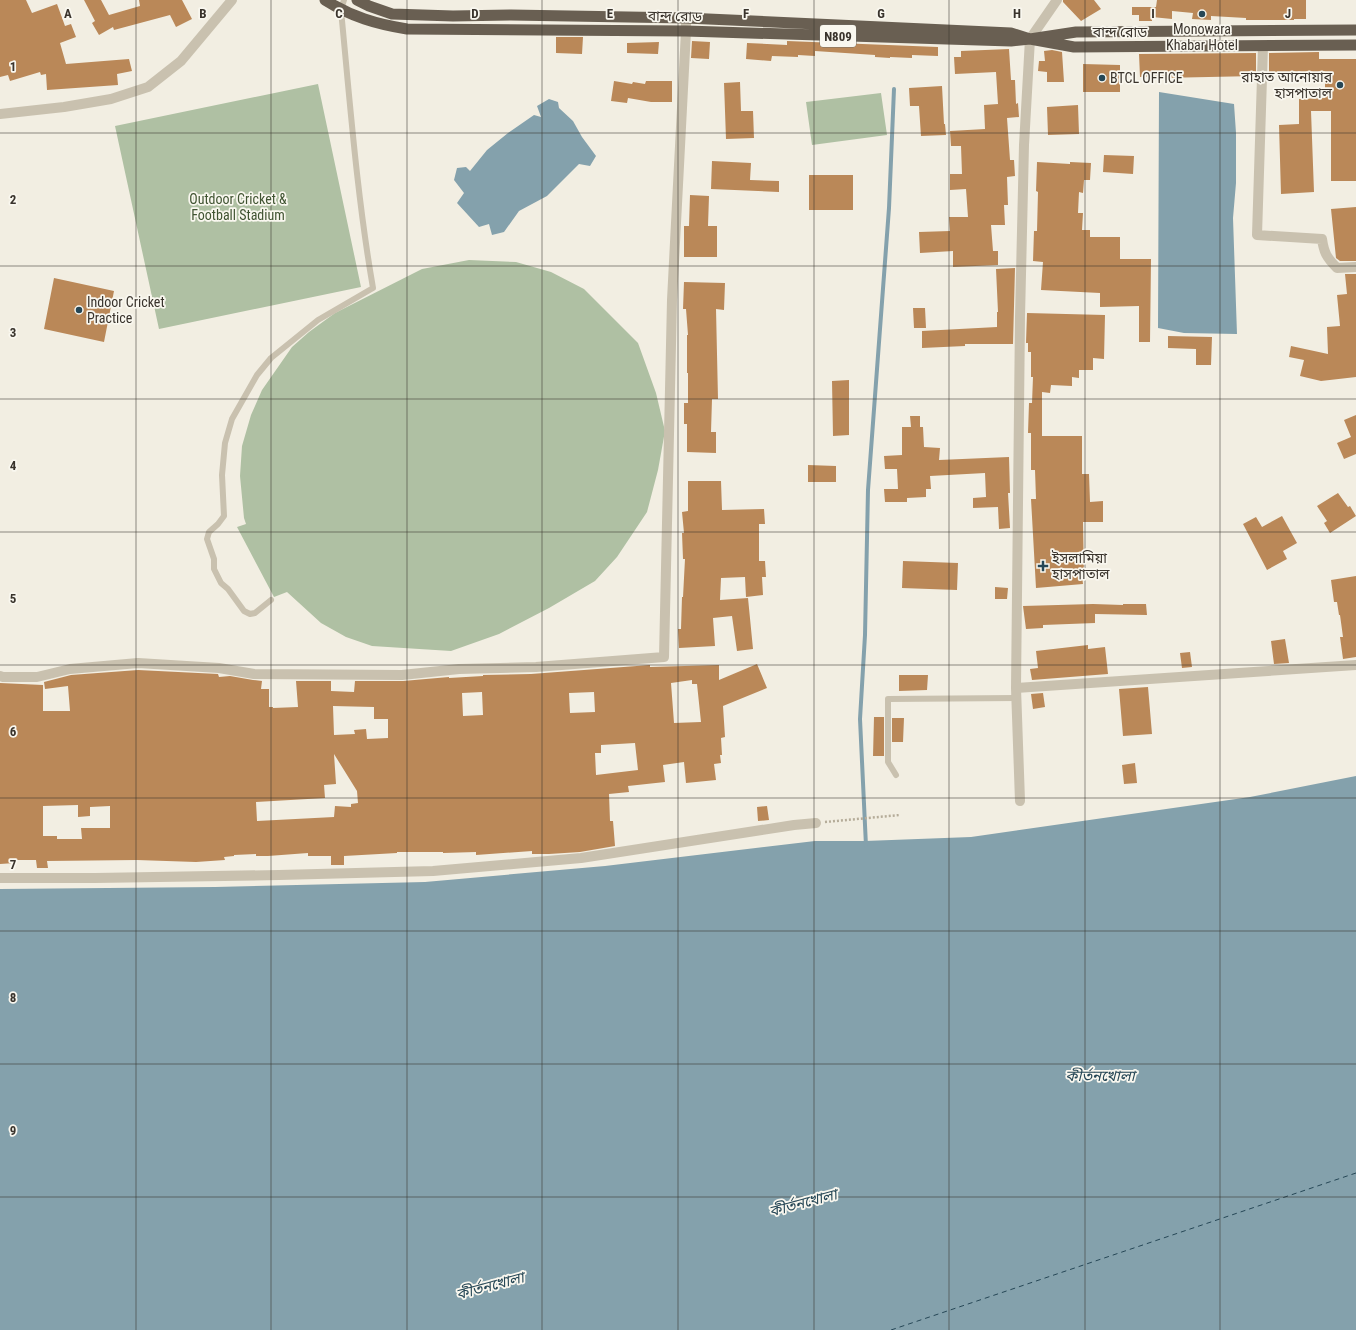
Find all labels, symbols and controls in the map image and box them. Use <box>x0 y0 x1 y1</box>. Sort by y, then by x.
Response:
text: A <box>64 6 72 21</box>
text: B <box>199 6 207 21</box>
text: C <box>335 6 343 21</box>
text: D <box>471 6 479 21</box>
text: E <box>607 6 614 21</box>
text: F <box>743 6 749 21</box>
text: G <box>877 6 885 21</box>
text: H <box>1013 6 1021 21</box>
text: I <box>1151 6 1155 21</box>
text: J <box>1285 6 1291 21</box>
street label: বান্দ রোড <box>647 8 703 24</box>
marker: Monowara Khabar Hotel <box>1197 9 1207 19</box>
place label: Monowara Khabar Hotel <box>1166 21 1238 53</box>
street label: বান্দ রোড <box>1092 24 1148 40</box>
road number: N809 <box>820 25 856 47</box>
text: 1 <box>10 59 16 74</box>
place label: রাহাত আনোয়ার হাসপাতাল <box>1240 69 1333 101</box>
place label: BTCL OFFICE <box>1110 70 1183 86</box>
marker: BTCL OFFICE <box>1097 73 1107 83</box>
marker: রাহাত আনোয়ার হাসপাতাল <box>1335 80 1345 90</box>
park label: Outdoor Cricket & Football Stadium <box>189 191 287 223</box>
text: 2 <box>10 192 17 207</box>
place label: Indoor Cricket Practice <box>87 294 165 326</box>
marker: Indoor Cricket Practice <box>74 305 84 315</box>
text: 3 <box>10 325 16 340</box>
text: 4 <box>10 458 17 473</box>
place label: ইসলামিয়া হাসপাতাল <box>1051 550 1110 582</box>
marker: ইসলামিয়া হাসপাতাল <box>1037 560 1049 572</box>
text: 5 <box>10 591 17 606</box>
text: 6 <box>10 724 17 739</box>
text: 7 <box>10 857 17 872</box>
text: 8 <box>10 990 16 1005</box>
water label: কীর্তনখোলা <box>1065 1067 1138 1085</box>
text: 9 <box>10 1123 16 1138</box>
water label: কীর্তনখোলা <box>767 1185 842 1221</box>
water label: কীর্তনখোলা <box>454 1268 529 1304</box>

